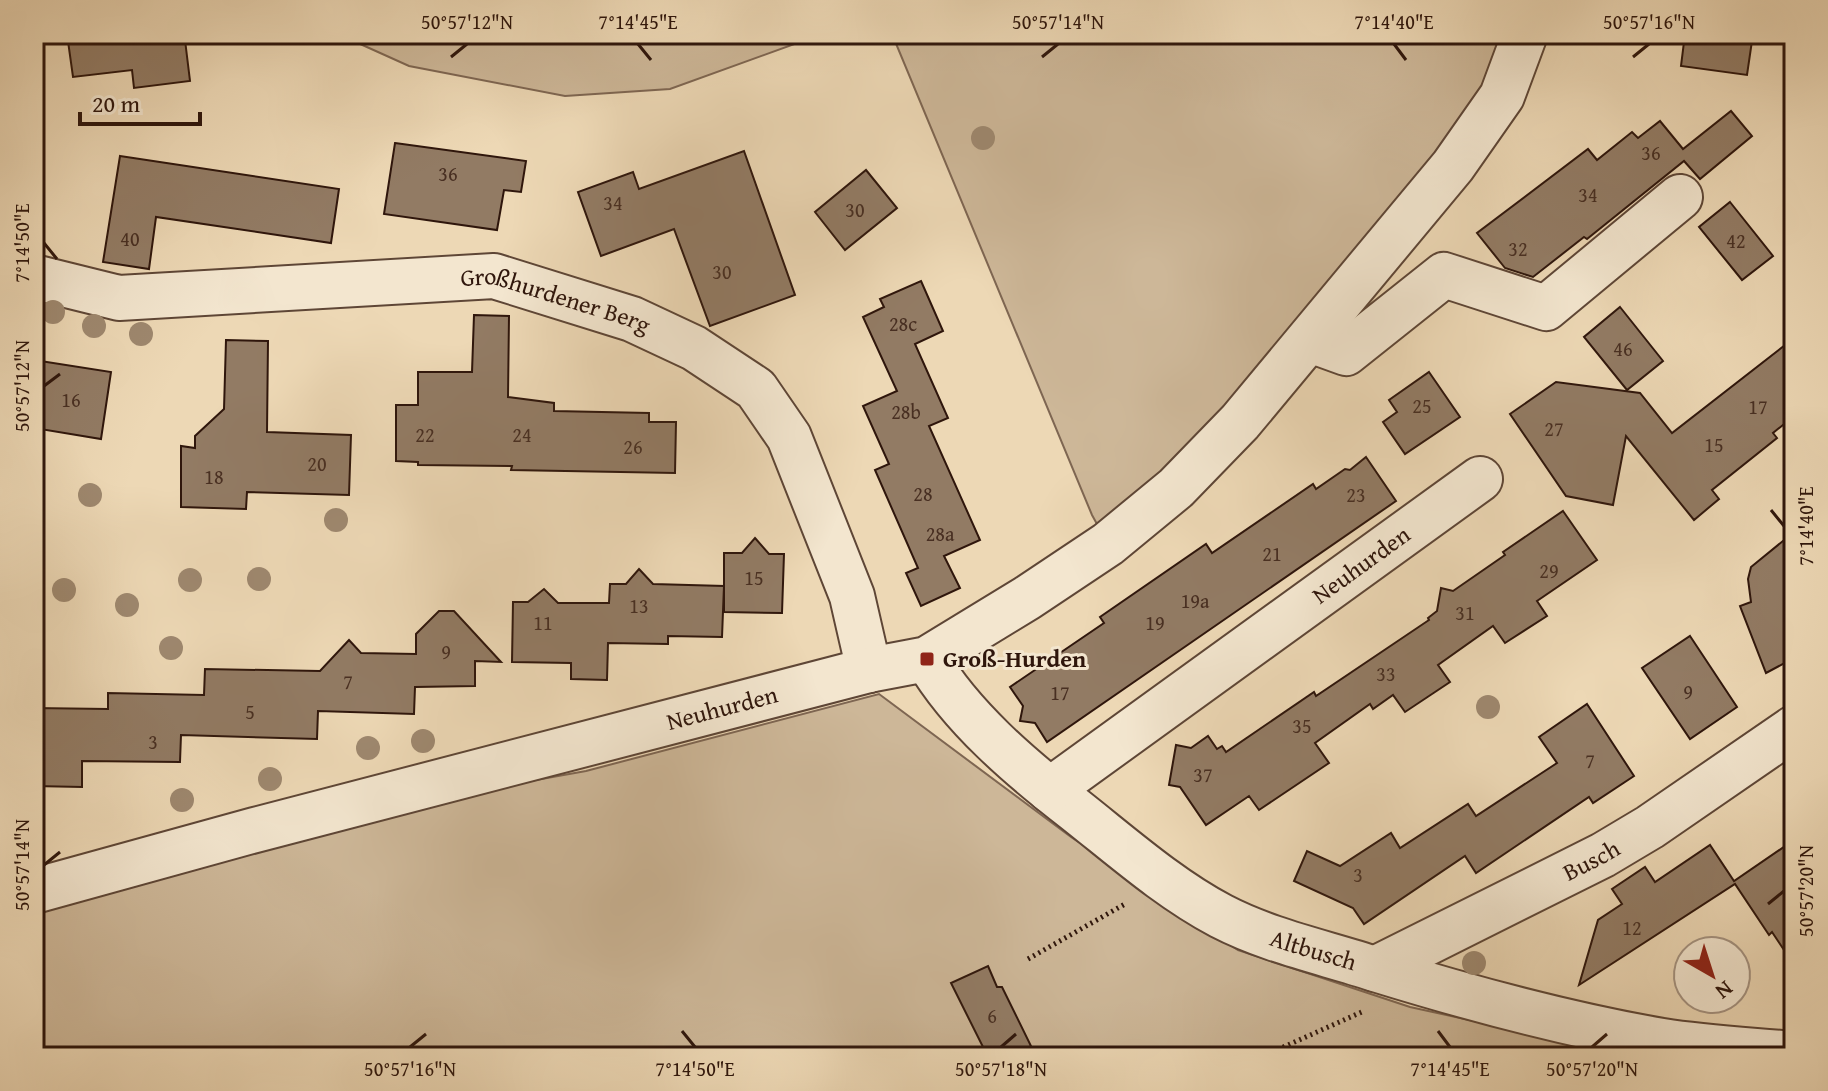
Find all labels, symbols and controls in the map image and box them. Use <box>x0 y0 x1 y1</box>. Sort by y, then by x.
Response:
text: 50°57'12"N <box>421 7 513 36</box>
text: 7°14'45"E <box>598 7 678 36</box>
text: 50°57'14"N <box>1012 7 1104 36</box>
text: 7°14'40"E <box>1354 7 1434 36</box>
text: 50°57'16"N <box>1603 7 1695 36</box>
scale bar <box>80 76 200 126</box>
text: 20 m <box>92 86 140 121</box>
house number: 36 <box>1641 138 1661 167</box>
house number: 36 <box>438 159 458 188</box>
house number: 34 <box>1578 180 1598 209</box>
house number: 34 <box>603 188 623 217</box>
house number: 30 <box>845 195 865 224</box>
text: 7°14'50"E <box>7 203 36 283</box>
house number: 40 <box>120 224 140 253</box>
house number: 42 <box>1726 226 1746 255</box>
house number: 32 <box>1508 234 1528 263</box>
house number: 30 <box>712 257 732 286</box>
street label: Großhurdener Berg <box>459 258 657 342</box>
house number: 28c <box>889 309 917 338</box>
house number: 46 <box>1613 334 1633 363</box>
text: 50°57'12"N <box>7 340 36 432</box>
house number: 16 <box>61 385 81 414</box>
house number: 25 <box>1412 391 1432 420</box>
house number: 17 <box>1748 392 1768 421</box>
house number: 28b <box>891 397 921 426</box>
house number: 27 <box>1544 414 1564 443</box>
house number: 22 <box>415 420 435 449</box>
house number: 24 <box>512 420 532 449</box>
house number: 15 <box>1704 430 1724 459</box>
house number: 26 <box>623 432 643 461</box>
house number: 20 <box>307 449 327 478</box>
house number: 18 <box>204 462 224 491</box>
house number: 28 <box>913 479 933 508</box>
house number: 23 <box>1346 480 1366 509</box>
text: 7°14'40"E <box>1791 486 1820 566</box>
street label: Neuhurden <box>1305 517 1418 612</box>
house number: 28a <box>926 519 955 548</box>
house number: 21 <box>1262 539 1282 568</box>
house number: 29 <box>1539 556 1559 585</box>
house number: 15 <box>744 563 764 592</box>
house number: 19a <box>1181 586 1210 615</box>
house number: 13 <box>629 591 649 620</box>
house number: 31 <box>1455 598 1475 627</box>
house number: 11 <box>533 608 553 637</box>
house number: 19 <box>1145 608 1165 637</box>
house number: 9 <box>441 637 451 666</box>
place label: Groß-Hurden <box>943 641 1086 676</box>
marker: Groß-Hurden <box>918 650 936 668</box>
house number: 33 <box>1376 659 1396 688</box>
house number: 7 <box>343 667 353 696</box>
street label: Neuhurden <box>663 676 782 739</box>
house number: 9 <box>1683 677 1693 706</box>
house number: 17 <box>1050 678 1070 707</box>
house number: 5 <box>245 697 255 726</box>
house number: 35 <box>1292 711 1312 740</box>
house number: 3 <box>148 727 158 756</box>
house number: 7 <box>1585 746 1595 775</box>
house number: 37 <box>1193 760 1213 789</box>
text: 50°57'14"N <box>7 819 36 911</box>
street label: Busch <box>1557 831 1627 889</box>
text: 50°57'20"N <box>1791 845 1820 937</box>
house number: 3 <box>1353 860 1363 889</box>
house number: 12 <box>1622 913 1642 942</box>
street label: Altbusch <box>1266 920 1361 979</box>
north arrow <box>1672 935 1752 1015</box>
text: N <box>1709 973 1740 1008</box>
house number: 6 <box>987 1001 997 1030</box>
text: 50°57'16"N <box>364 1054 456 1083</box>
text: 7°14'50"E <box>655 1054 735 1083</box>
text: 50°57'18"N <box>955 1054 1047 1083</box>
text: 7°14'45"E <box>1410 1054 1490 1083</box>
text: 50°57'20"N <box>1546 1054 1638 1083</box>

